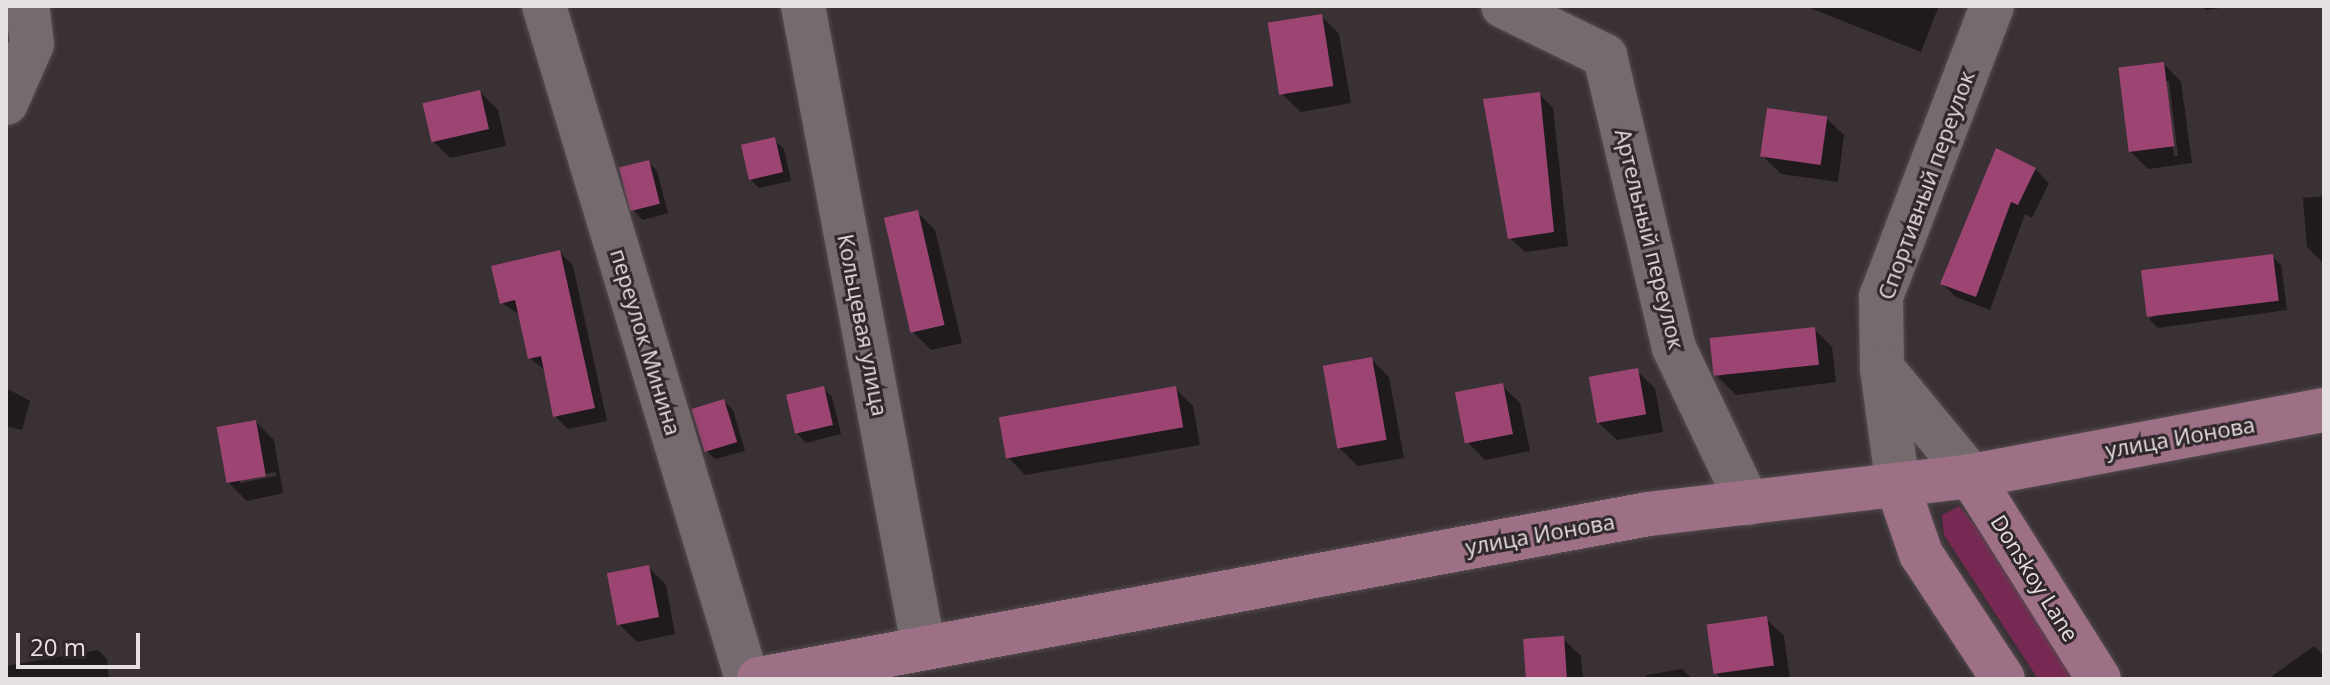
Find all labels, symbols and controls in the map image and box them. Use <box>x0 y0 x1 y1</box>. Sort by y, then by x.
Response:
street label: Спортивный переулок <box>1872 67 1980 303</box>
street label: Артельный переулок <box>1610 126 1690 352</box>
street label: Кольцевая улица <box>832 232 894 418</box>
street label: переулок Минина <box>605 246 687 438</box>
street label: улица Ионова <box>2103 411 2257 463</box>
street label: улица Ионова <box>1463 508 1617 560</box>
street label: Donskoy Lane <box>1986 510 2084 646</box>
scale bar <box>20 617 144 667</box>
text: 20 m <box>30 630 86 663</box>

